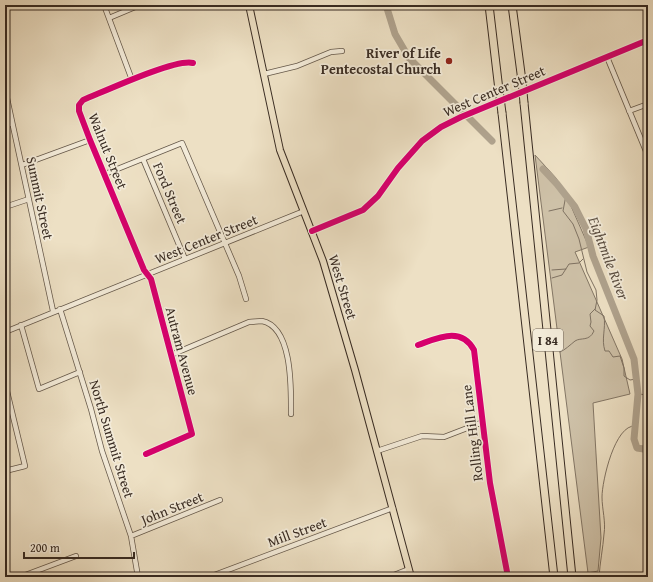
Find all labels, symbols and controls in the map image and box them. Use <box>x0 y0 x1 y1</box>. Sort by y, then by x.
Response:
place label: River of Life Pentecostal Church <box>321 43 442 79</box>
marker: River of Life Pentecostal Church <box>444 56 454 66</box>
street label: West Center Street <box>440 60 548 122</box>
street label: Walnut Street <box>84 110 132 192</box>
street label: Summit Street <box>21 155 59 242</box>
street label: Ford Street <box>148 159 192 227</box>
street label: West Center Street <box>152 209 260 269</box>
water label: Eightmile River <box>583 212 635 303</box>
street label: West Street <box>324 252 362 322</box>
street label: Autram Avenue <box>161 305 204 398</box>
road number: I 84 <box>533 329 563 351</box>
street label: North Summit Street <box>85 377 140 501</box>
street label: Rolling Hill Lane <box>456 383 488 482</box>
street label: John Street <box>136 486 206 530</box>
street label: Mill Street <box>265 512 329 552</box>
scale bar <box>24 534 134 560</box>
text: 200 m <box>30 539 60 556</box>

